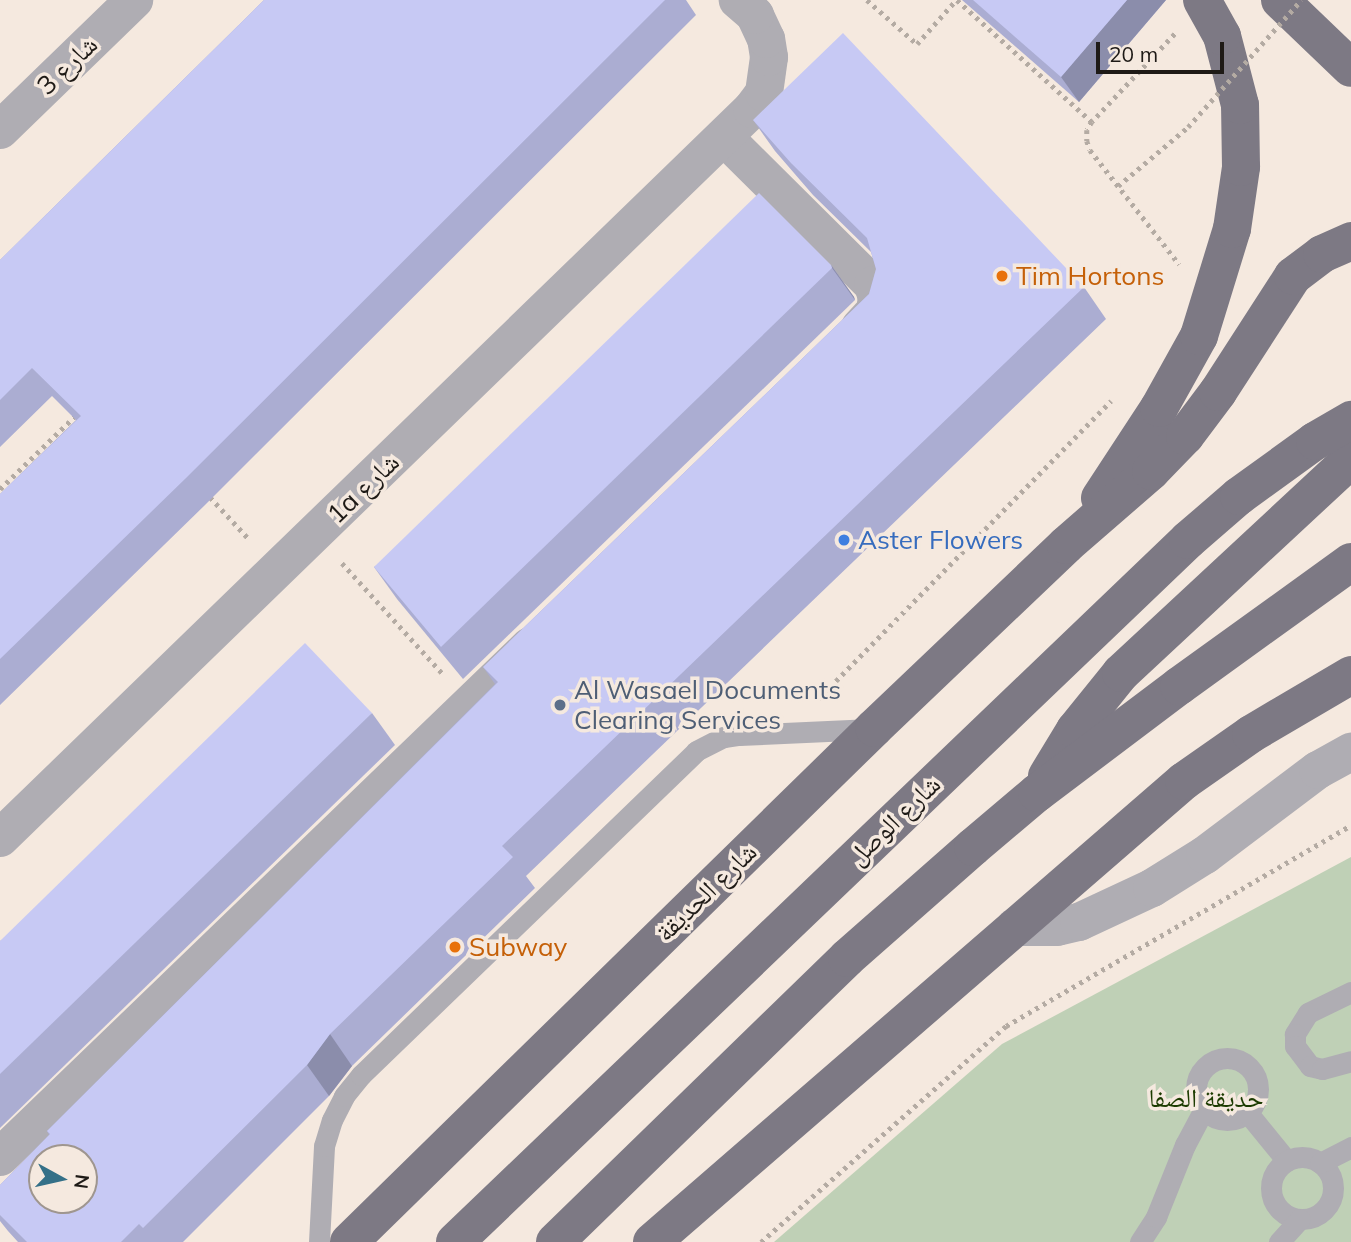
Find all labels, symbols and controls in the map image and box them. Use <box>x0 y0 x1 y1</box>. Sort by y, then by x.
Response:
scale bar <box>1099 28 1227 72</box>
street label: شارع 3 <box>30 29 104 101</box>
text: 20 m <box>1109 41 1158 67</box>
place label: Tim Hortons <box>1016 260 1164 292</box>
marker: Tim Hortons <box>994 268 1010 284</box>
street label: 1a شارع <box>321 446 405 530</box>
place label: Aster Flowers <box>858 524 1023 556</box>
marker: Aster Flowers <box>836 532 852 548</box>
place label: Al Wasael Documents Clearing Services <box>574 674 841 736</box>
marker: Al Wasael Documents Clearing Services <box>552 697 568 713</box>
street label: شارع الوصل <box>841 769 947 871</box>
street label: شارع الحديقة <box>649 836 763 948</box>
place label: Subway <box>469 931 567 963</box>
marker: Subway <box>447 939 463 955</box>
park label: حديقة الصفا <box>1149 1082 1263 1114</box>
north arrow <box>28 1144 98 1214</box>
text: N <box>69 1173 95 1190</box>

